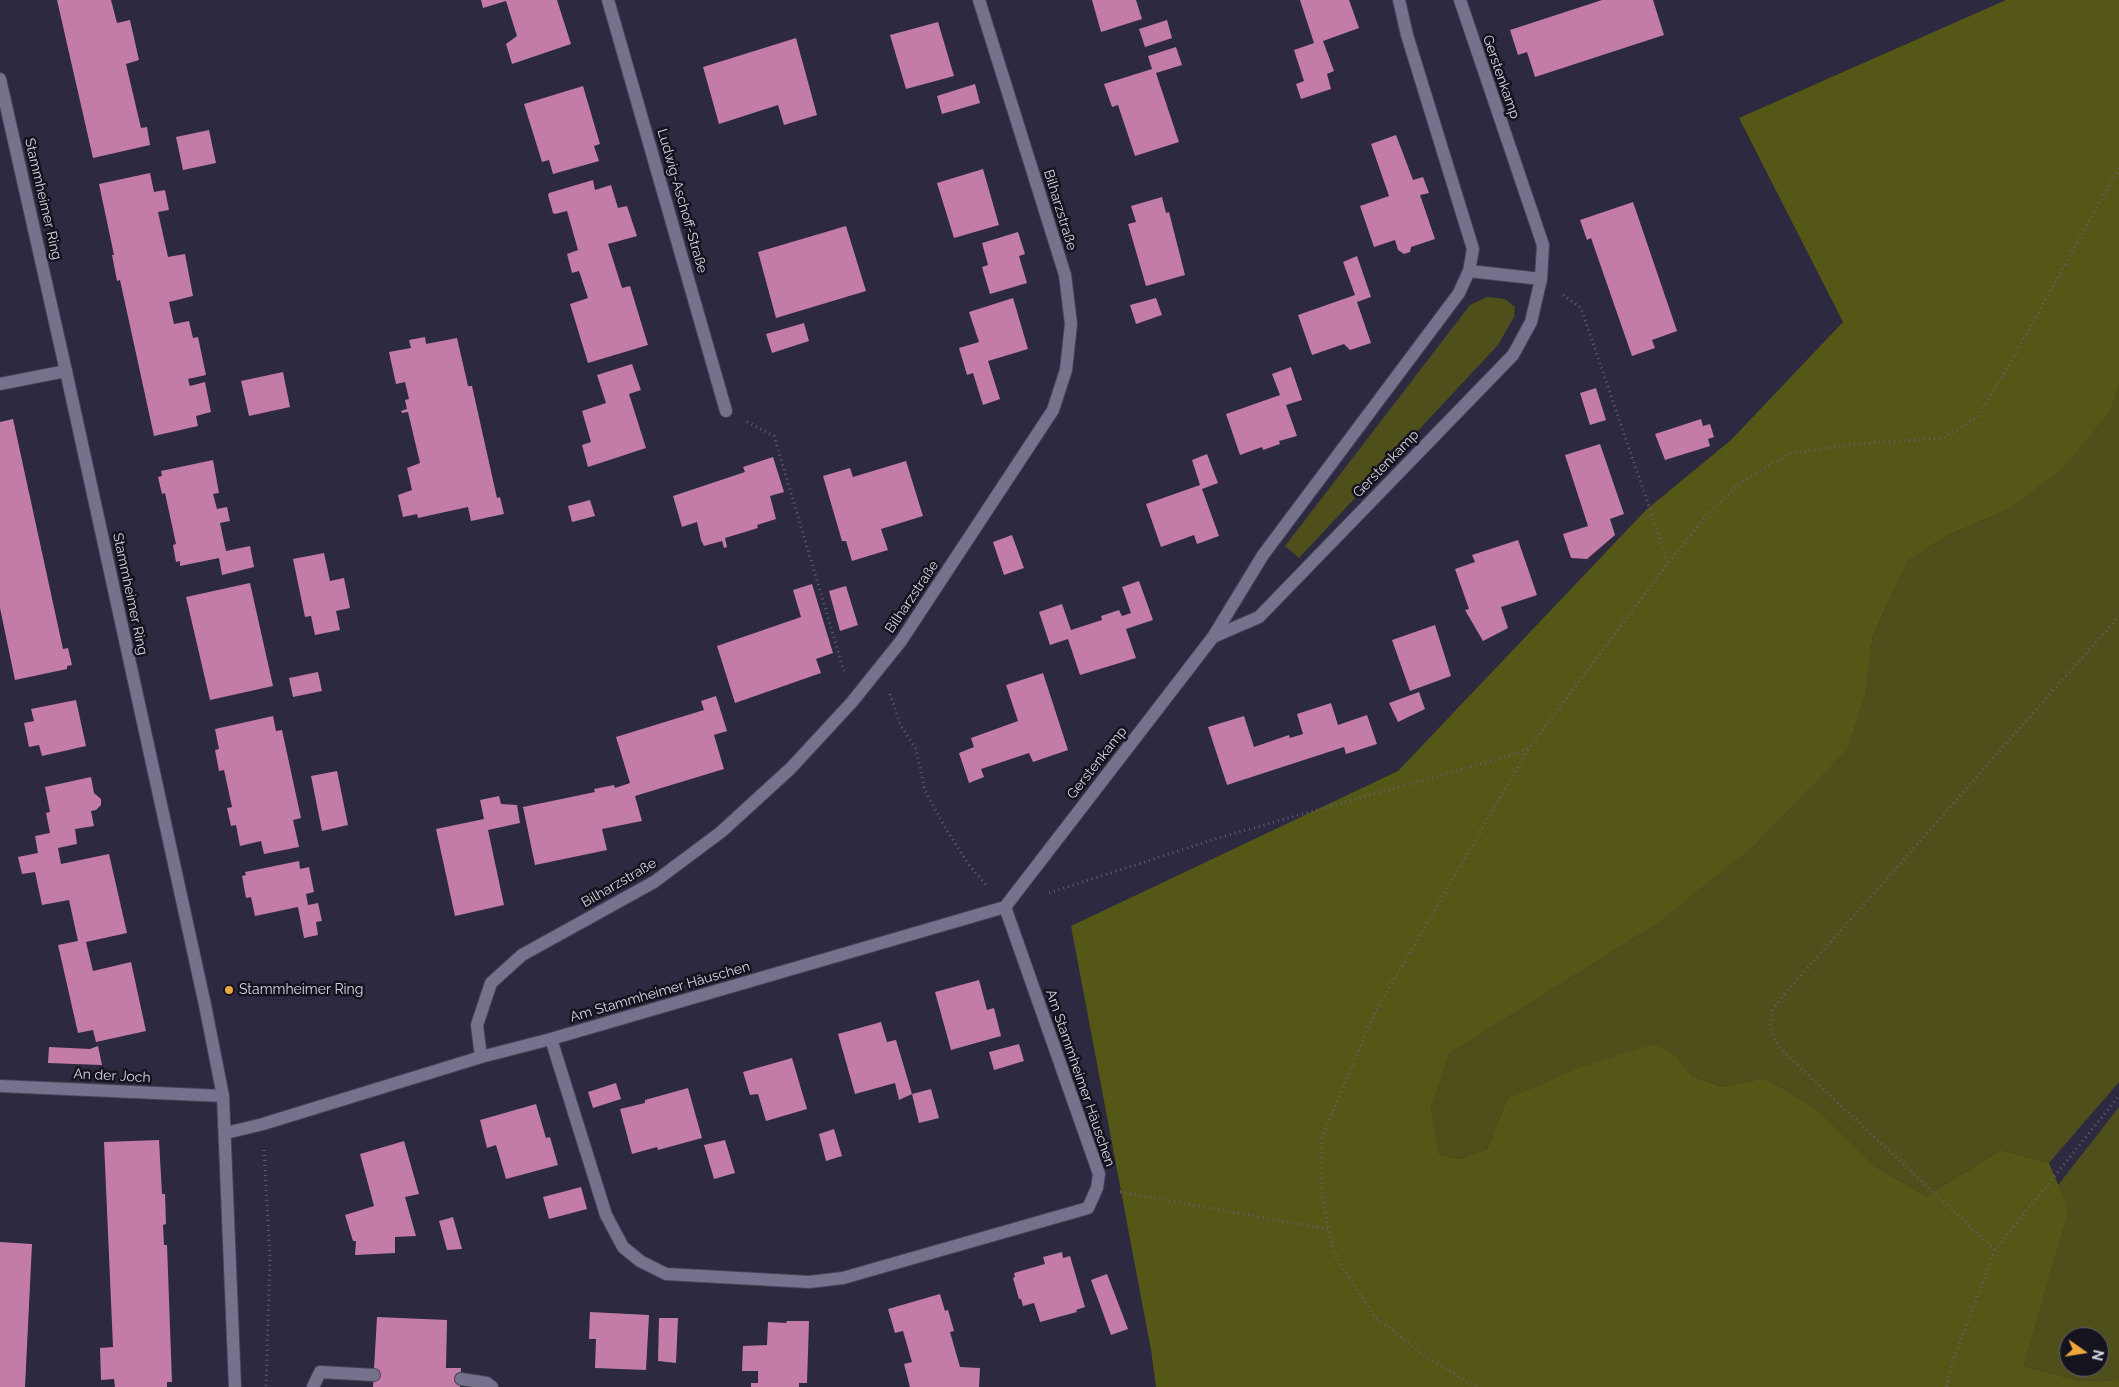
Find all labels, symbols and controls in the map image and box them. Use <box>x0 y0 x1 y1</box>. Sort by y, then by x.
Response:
street label: Gerstenkamp <box>1479 33 1523 121</box>
street label: Ludwig-Aschoff-Straße <box>653 127 711 275</box>
street label: Stammheimer Ring <box>21 137 65 261</box>
street label: Bilharzstraße <box>1040 168 1080 252</box>
street label: Gerstenkamp <box>1350 427 1422 501</box>
street label: Stammheimer Ring <box>109 531 151 657</box>
street label: Bilharzstraße <box>882 558 942 636</box>
street label: Gerstenkamp <box>1063 723 1131 803</box>
street label: Bilharzstraße <box>579 855 659 911</box>
street label: Am Stammheimer Häuschen <box>568 958 752 1026</box>
place label: Stammheimer Ring <box>239 982 363 998</box>
marker: Stammheimer Ring <box>223 984 235 996</box>
street label: Am Stammheimer Häuschen <box>1042 987 1118 1169</box>
street label: An der Joch <box>73 1066 151 1086</box>
north arrow <box>2059 1327 2109 1377</box>
text: N <box>2089 1348 2107 1362</box>

